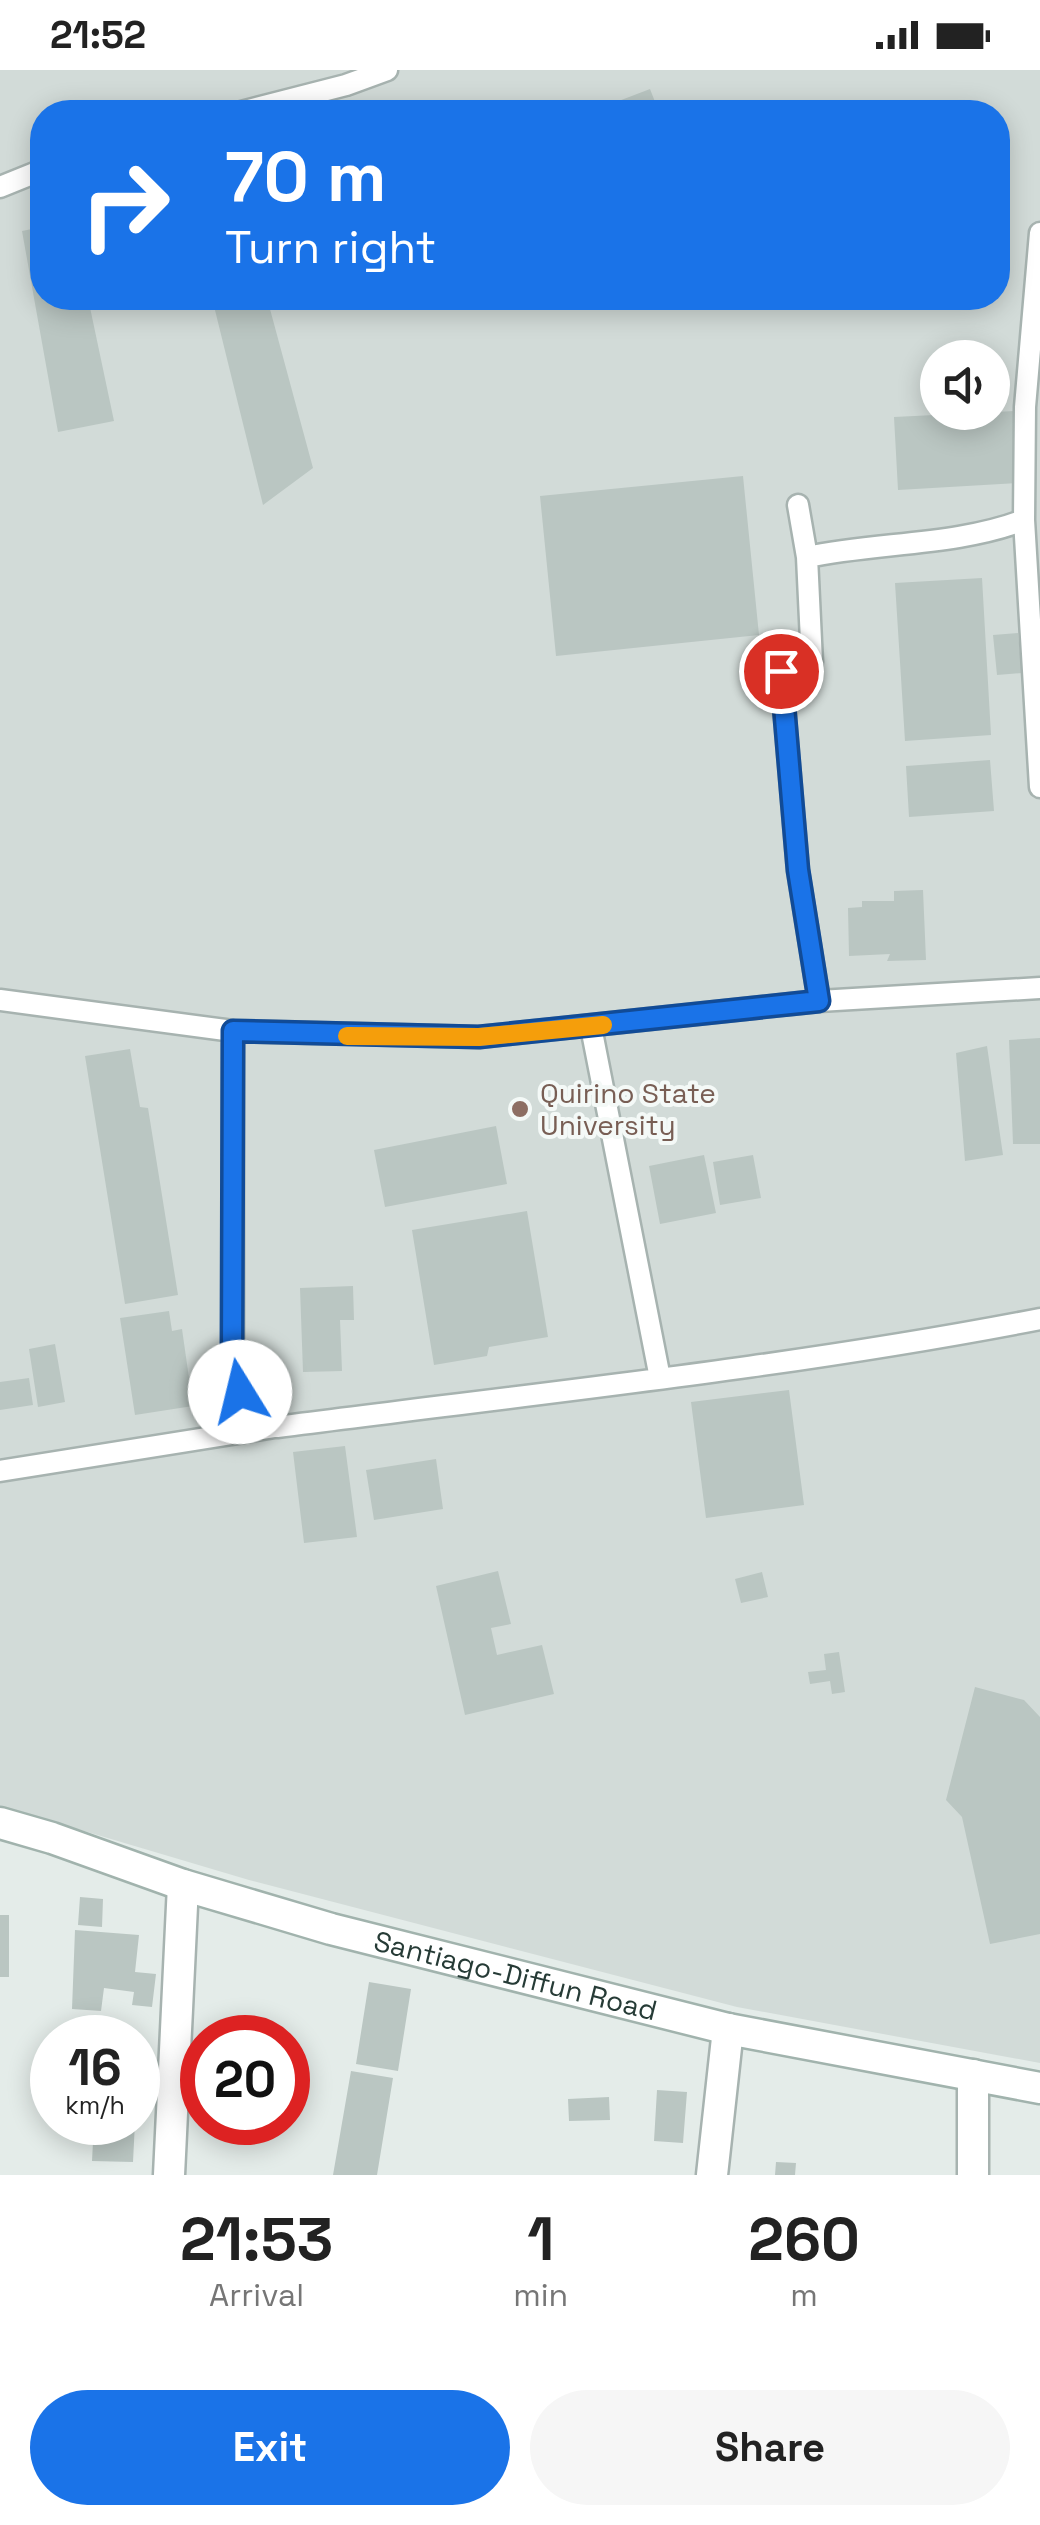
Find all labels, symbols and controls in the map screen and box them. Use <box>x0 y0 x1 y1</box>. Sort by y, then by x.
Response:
text: 21:52 <box>50 11 146 59</box>
text: 70 m <box>225 132 386 221</box>
icon: right <box>60 140 190 270</box>
text: Turn right <box>225 219 436 276</box>
map controls <box>920 340 1010 430</box>
button: sound <box>920 340 1010 430</box>
pin <box>739 629 824 714</box>
icon: arrive <box>754 644 809 699</box>
place label: Quirino State University <box>540 1075 716 1143</box>
marker: Quirino State University <box>509 1098 531 1120</box>
position arrow <box>188 1340 292 1444</box>
street label: Santiago-Diffun Road <box>370 1923 661 2028</box>
speed limit sign: 20 <box>180 2015 310 2145</box>
text: 16 <box>68 2036 122 2100</box>
text: km/h <box>65 2089 125 2121</box>
text: 21:53 <box>180 2201 333 2278</box>
text: 1 <box>527 2201 554 2278</box>
text: 260 <box>748 2201 860 2278</box>
text: Arrival <box>209 2275 304 2315</box>
text: min <box>513 2275 568 2315</box>
text: m <box>790 2275 818 2315</box>
button: Exit <box>30 2390 510 2505</box>
button: Share <box>530 2390 1010 2505</box>

